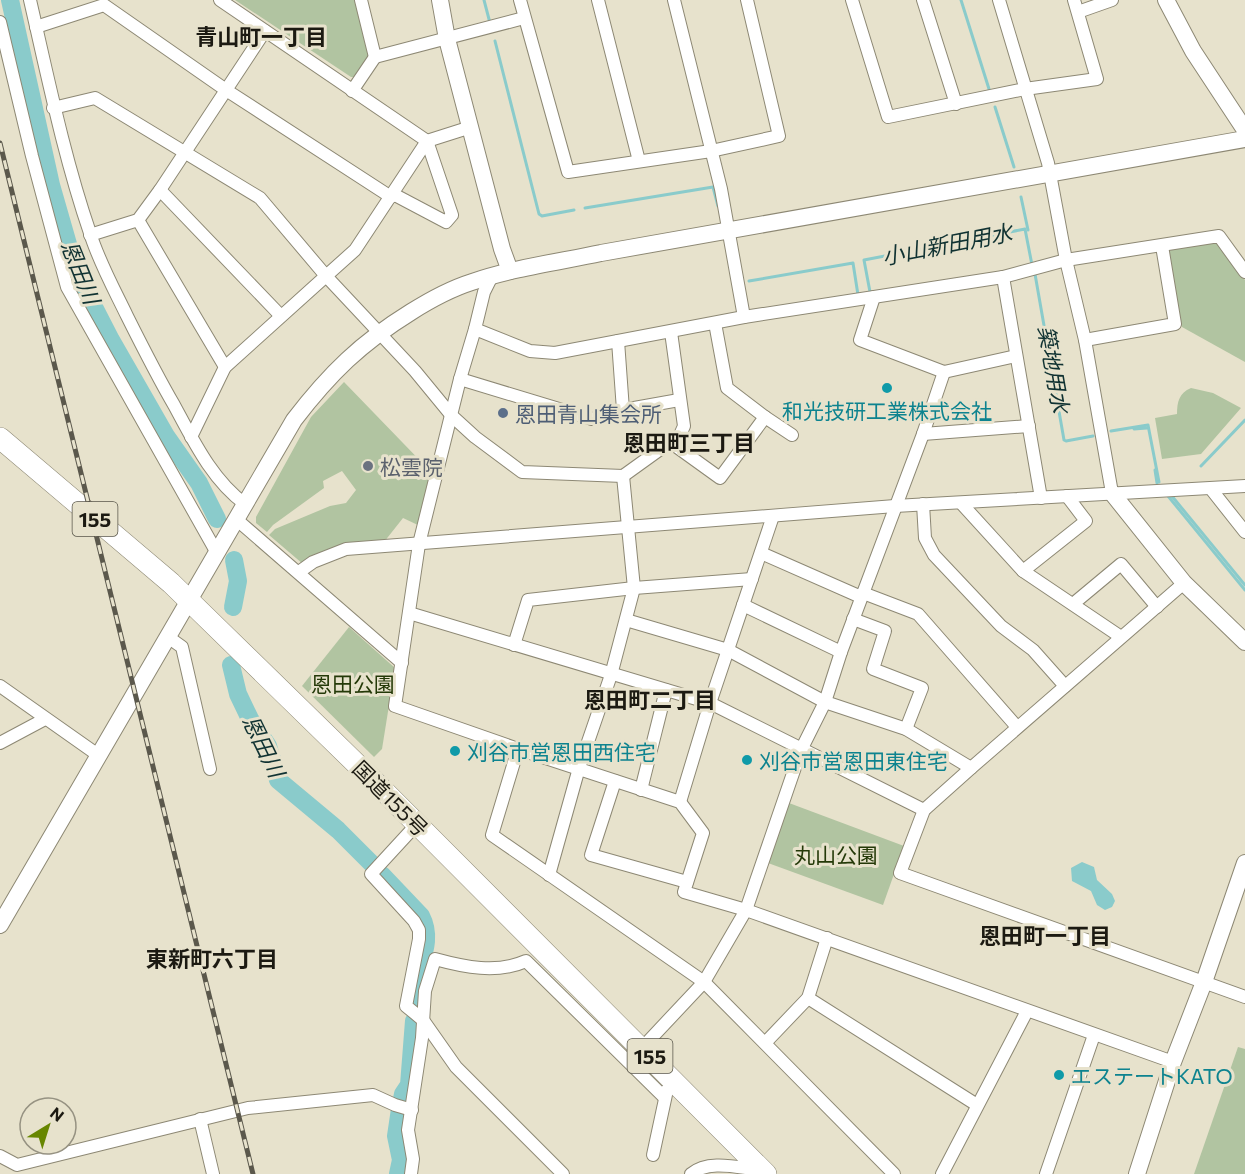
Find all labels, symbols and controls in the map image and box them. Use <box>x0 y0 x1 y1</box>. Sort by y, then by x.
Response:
district label: 青山町一丁目 <box>195 23 327 50</box>
water label: 小山新田用水 <box>880 218 1016 270</box>
water label: 恩田川 <box>56 236 107 310</box>
water label: 築地用水 <box>1033 323 1075 417</box>
marker: 和光技研工業株式会社 <box>880 381 894 395</box>
place label: 和光技研工業株式会社 <box>782 398 992 423</box>
place label: 恩田青山集会所 <box>515 401 662 426</box>
marker: 恩田青山集会所 <box>496 406 510 420</box>
district label: 恩田町三丁目 <box>623 429 755 456</box>
place label: 松雲院 <box>380 454 443 479</box>
marker: 松雲院 <box>361 459 375 473</box>
road number: 155 <box>72 502 118 536</box>
park label: 恩田公園 <box>311 671 395 696</box>
district label: 恩田町二丁目 <box>584 686 716 713</box>
water label: 恩田川 <box>237 710 291 783</box>
place label: 刈谷市営恩田西住宅 <box>467 739 656 764</box>
marker: 刈谷市営恩田西住宅 <box>448 744 462 758</box>
place label: 刈谷市営恩田東住宅 <box>759 748 948 773</box>
marker: 刈谷市営恩田東住宅 <box>740 753 754 767</box>
street label: 国道155号 <box>348 755 434 841</box>
park label: 丸山公園 <box>794 842 878 867</box>
district label: 恩田町一丁目 <box>979 922 1111 949</box>
district label: 東新町六丁目 <box>146 945 278 972</box>
road number: 155 <box>628 1039 672 1073</box>
place label: エステートKATO <box>1071 1063 1233 1088</box>
marker: エステートKATO <box>1052 1068 1066 1082</box>
north arrow <box>18 1096 78 1156</box>
text: N <box>47 1103 68 1125</box>

